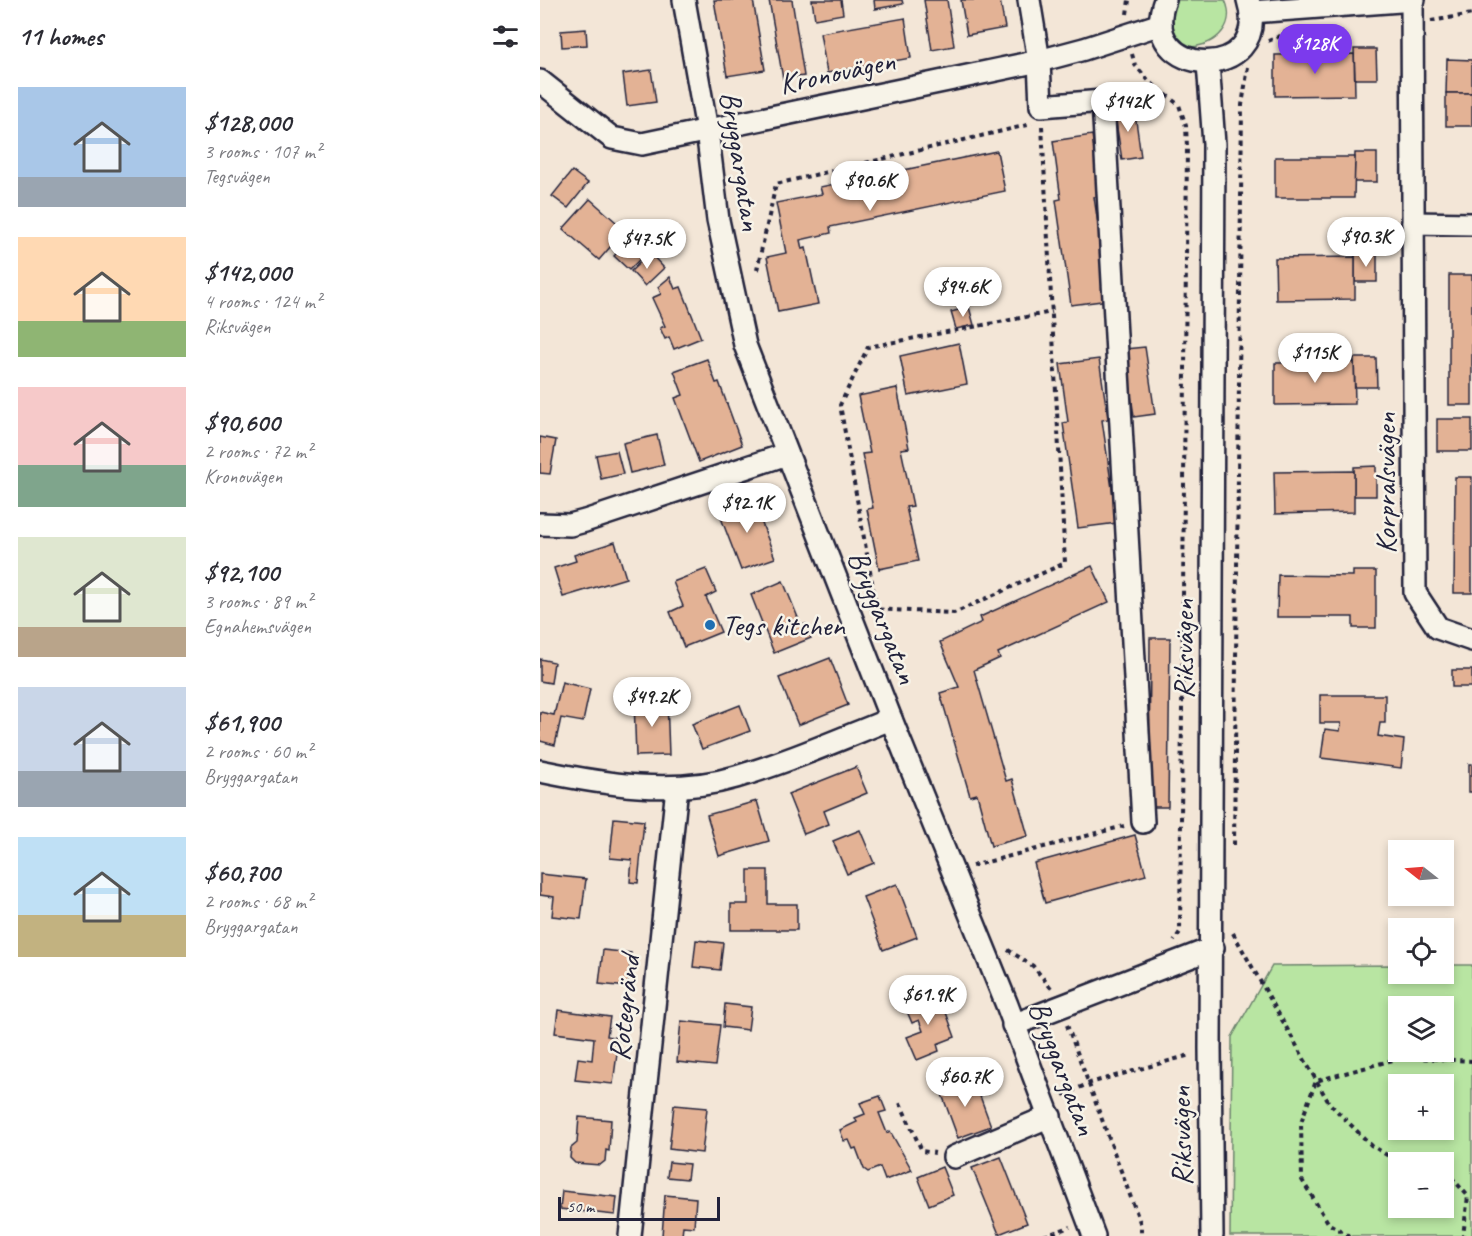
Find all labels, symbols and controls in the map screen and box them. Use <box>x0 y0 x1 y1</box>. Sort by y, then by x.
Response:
text: 11 homes <box>18 20 103 53</box>
icon: filters <box>489 20 522 53</box>
pin: $128K <box>1273 24 1357 75</box>
text: $128K <box>1292 31 1338 56</box>
street label: Kronovägen <box>776 41 899 103</box>
pin: $142K <box>1086 82 1170 133</box>
street label: Bryggargatan <box>711 89 771 234</box>
text: $142K <box>1105 89 1151 114</box>
text: $128,000 <box>204 106 291 139</box>
icon: home <box>66 111 138 183</box>
text: 3 rooms · 107 m² <box>204 139 321 164</box>
pin: $90.6K <box>821 161 919 212</box>
text: Tegsvägen <box>204 164 270 189</box>
text: $90.6K <box>845 168 895 193</box>
pin: $90.3K <box>1317 217 1415 268</box>
pin: $47.5K <box>598 219 696 270</box>
text: $90.3K <box>1341 224 1391 249</box>
text: $47.5K <box>622 226 672 251</box>
text: $142,000 <box>204 256 291 289</box>
icon: home <box>66 261 138 333</box>
pin: $94.6K <box>914 267 1012 318</box>
text: $94.6K <box>938 274 988 299</box>
text: 4 rooms · 124 m² <box>204 289 321 314</box>
text: Riksvägen <box>204 314 271 339</box>
pin: $115K <box>1273 333 1357 384</box>
text: $115K <box>1292 340 1338 365</box>
text: $90,600 <box>204 406 280 439</box>
icon: home <box>66 411 138 483</box>
street label: Korpralsvägen <box>1366 412 1404 554</box>
text: 2 rooms · 72 m² <box>204 439 312 464</box>
text: Kronovägen <box>204 464 282 489</box>
pin: $92.1K <box>698 483 796 534</box>
text: $92.1K <box>722 490 772 515</box>
street label: Bryggargatan <box>839 545 927 690</box>
text: $92,100 <box>204 556 279 589</box>
icon: home <box>66 561 138 633</box>
text: 3 rooms · 89 m² <box>204 589 312 614</box>
street label: Riksvägen <box>1164 599 1202 699</box>
place label: Tegs kitchen <box>722 606 846 644</box>
text: Egnahemsvägen <box>204 614 311 639</box>
marker: Tegs kitchen <box>703 618 717 632</box>
pin: $49.2K <box>603 677 701 728</box>
text: $49.2K <box>627 684 677 709</box>
text: $61,900 <box>204 706 280 739</box>
icon: home <box>66 711 138 783</box>
text: 2 rooms · 60 m² <box>204 739 312 764</box>
text: Bryggargatan <box>204 764 298 789</box>
north arrow <box>1388 840 1454 906</box>
map controls <box>1388 840 1454 1218</box>
text: $60,700 <box>204 856 280 889</box>
icon: home <box>66 861 138 933</box>
text: 2 rooms · 68 m² <box>204 889 312 914</box>
text: Bryggargatan <box>204 914 298 939</box>
button: locate <box>1388 918 1454 984</box>
street label: Rotegränd <box>600 949 649 1063</box>
pin: $61.9K <box>879 975 977 1026</box>
text: $61.9K <box>903 982 953 1007</box>
street label: Bryggargatan <box>1020 996 1106 1141</box>
button: layers <box>1388 996 1454 1062</box>
pin: $60.7K <box>916 1057 1014 1108</box>
text: $60.7K <box>940 1064 990 1089</box>
button: + <box>1388 1074 1454 1140</box>
street label: Riksvägen <box>1161 1085 1201 1186</box>
button: − <box>1388 1152 1454 1218</box>
scale bar <box>558 1194 720 1222</box>
text: 50 m <box>567 1197 594 1217</box>

